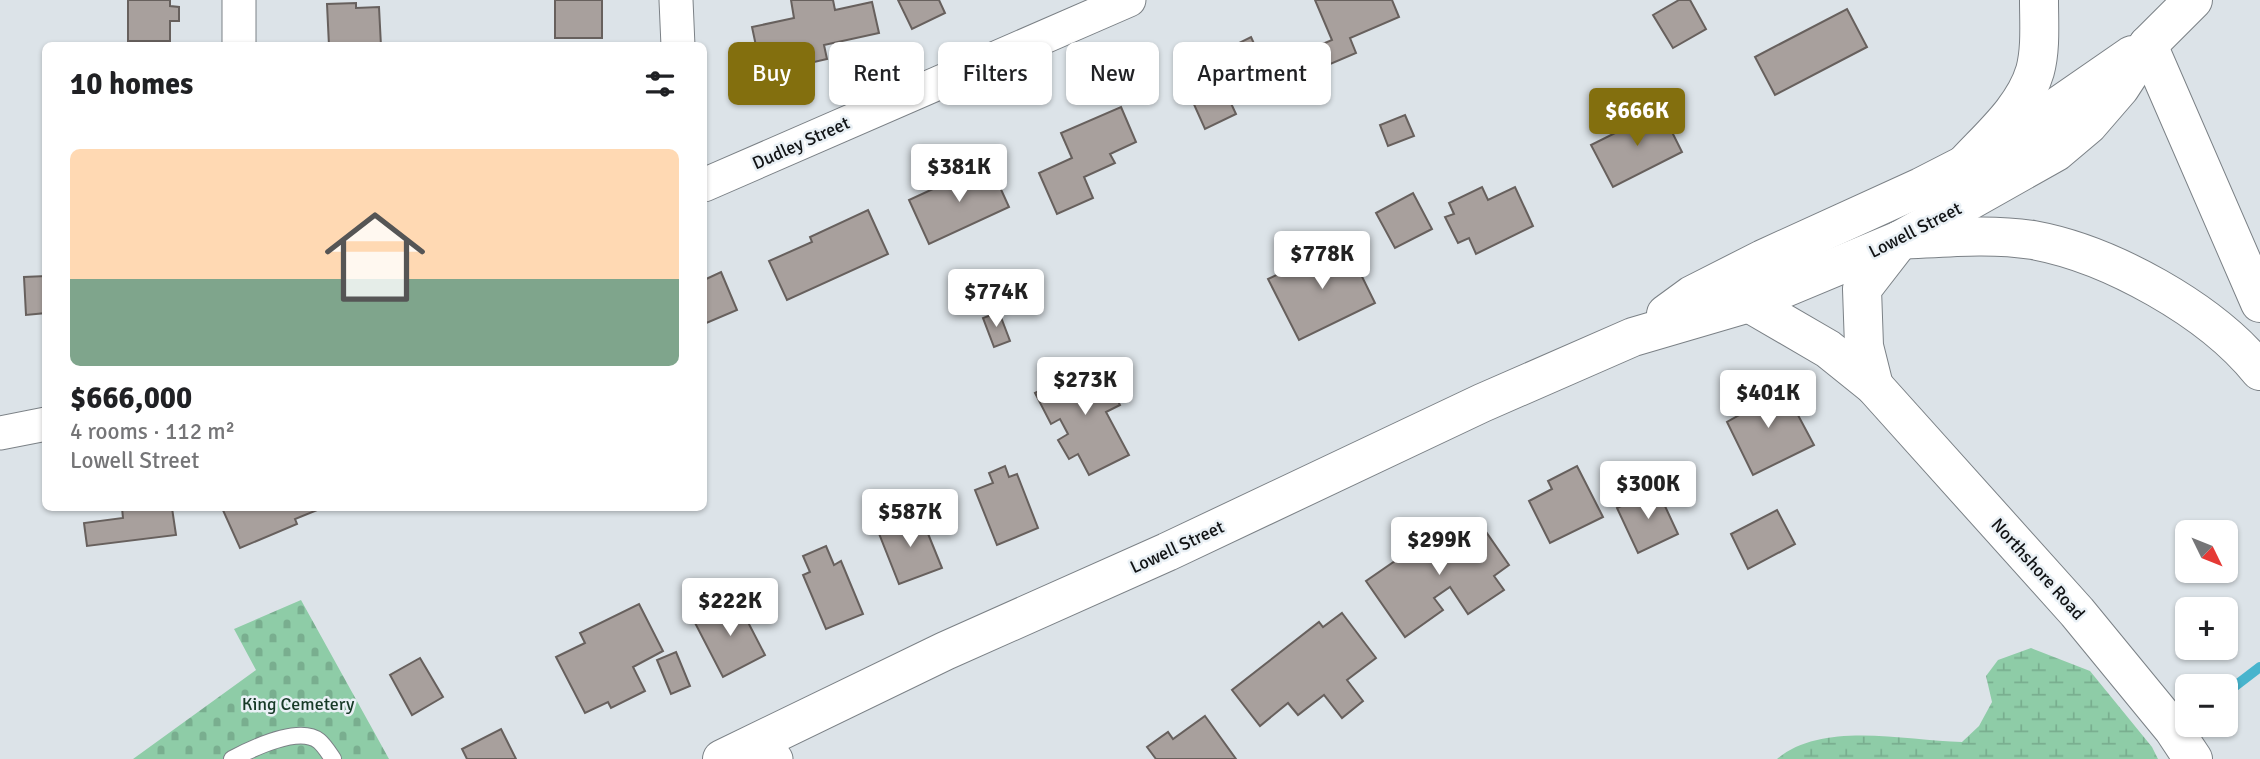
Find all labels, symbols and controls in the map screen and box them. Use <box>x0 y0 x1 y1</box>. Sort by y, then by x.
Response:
chip: Buy <box>728 42 815 105</box>
chip: Rent <box>829 42 924 105</box>
chip: Filters <box>938 42 1052 105</box>
chip: New <box>1066 42 1159 105</box>
chip: Apartment <box>1173 42 1331 105</box>
icon: filters <box>641 65 679 103</box>
text: 10 homes <box>70 66 193 103</box>
pin: $666K <box>1588 88 1686 148</box>
text: $666K <box>1605 96 1669 125</box>
street label: Dudley Street <box>749 112 853 174</box>
pin: $381K <box>910 144 1008 204</box>
text: $381K <box>927 152 991 181</box>
icon: home <box>312 194 438 320</box>
street label: Lowell Street <box>1865 197 1965 263</box>
pin: $778K <box>1273 232 1371 291</box>
text: $778K <box>1290 239 1354 268</box>
pin: $774K <box>947 270 1045 329</box>
text: $774K <box>964 277 1028 306</box>
pin: $273K <box>1036 358 1134 417</box>
text: $273K <box>1053 365 1117 394</box>
pin: $401K <box>1719 370 1817 430</box>
text: $401K <box>1736 378 1800 407</box>
text: $666,000 <box>70 380 192 417</box>
text: 4 rooms · 112 m² <box>70 417 235 446</box>
text: Lowell Street <box>70 446 199 475</box>
pin: $300K <box>1599 462 1697 521</box>
text: $300K <box>1616 469 1680 498</box>
pin: $587K <box>861 490 959 549</box>
text: $587K <box>878 497 942 526</box>
street label: Northshore Road <box>1986 514 2090 624</box>
street label: Lowell Street <box>1127 516 1227 578</box>
pin: $299K <box>1390 518 1488 577</box>
north arrow <box>2175 520 2238 583</box>
map controls <box>2175 520 2238 737</box>
text: $299K <box>1407 525 1471 554</box>
pin: $222K <box>681 578 779 638</box>
text: $222K <box>698 586 762 615</box>
button: + <box>2175 597 2238 660</box>
button: − <box>2175 674 2238 737</box>
park label: King Cemetery <box>242 693 355 715</box>

